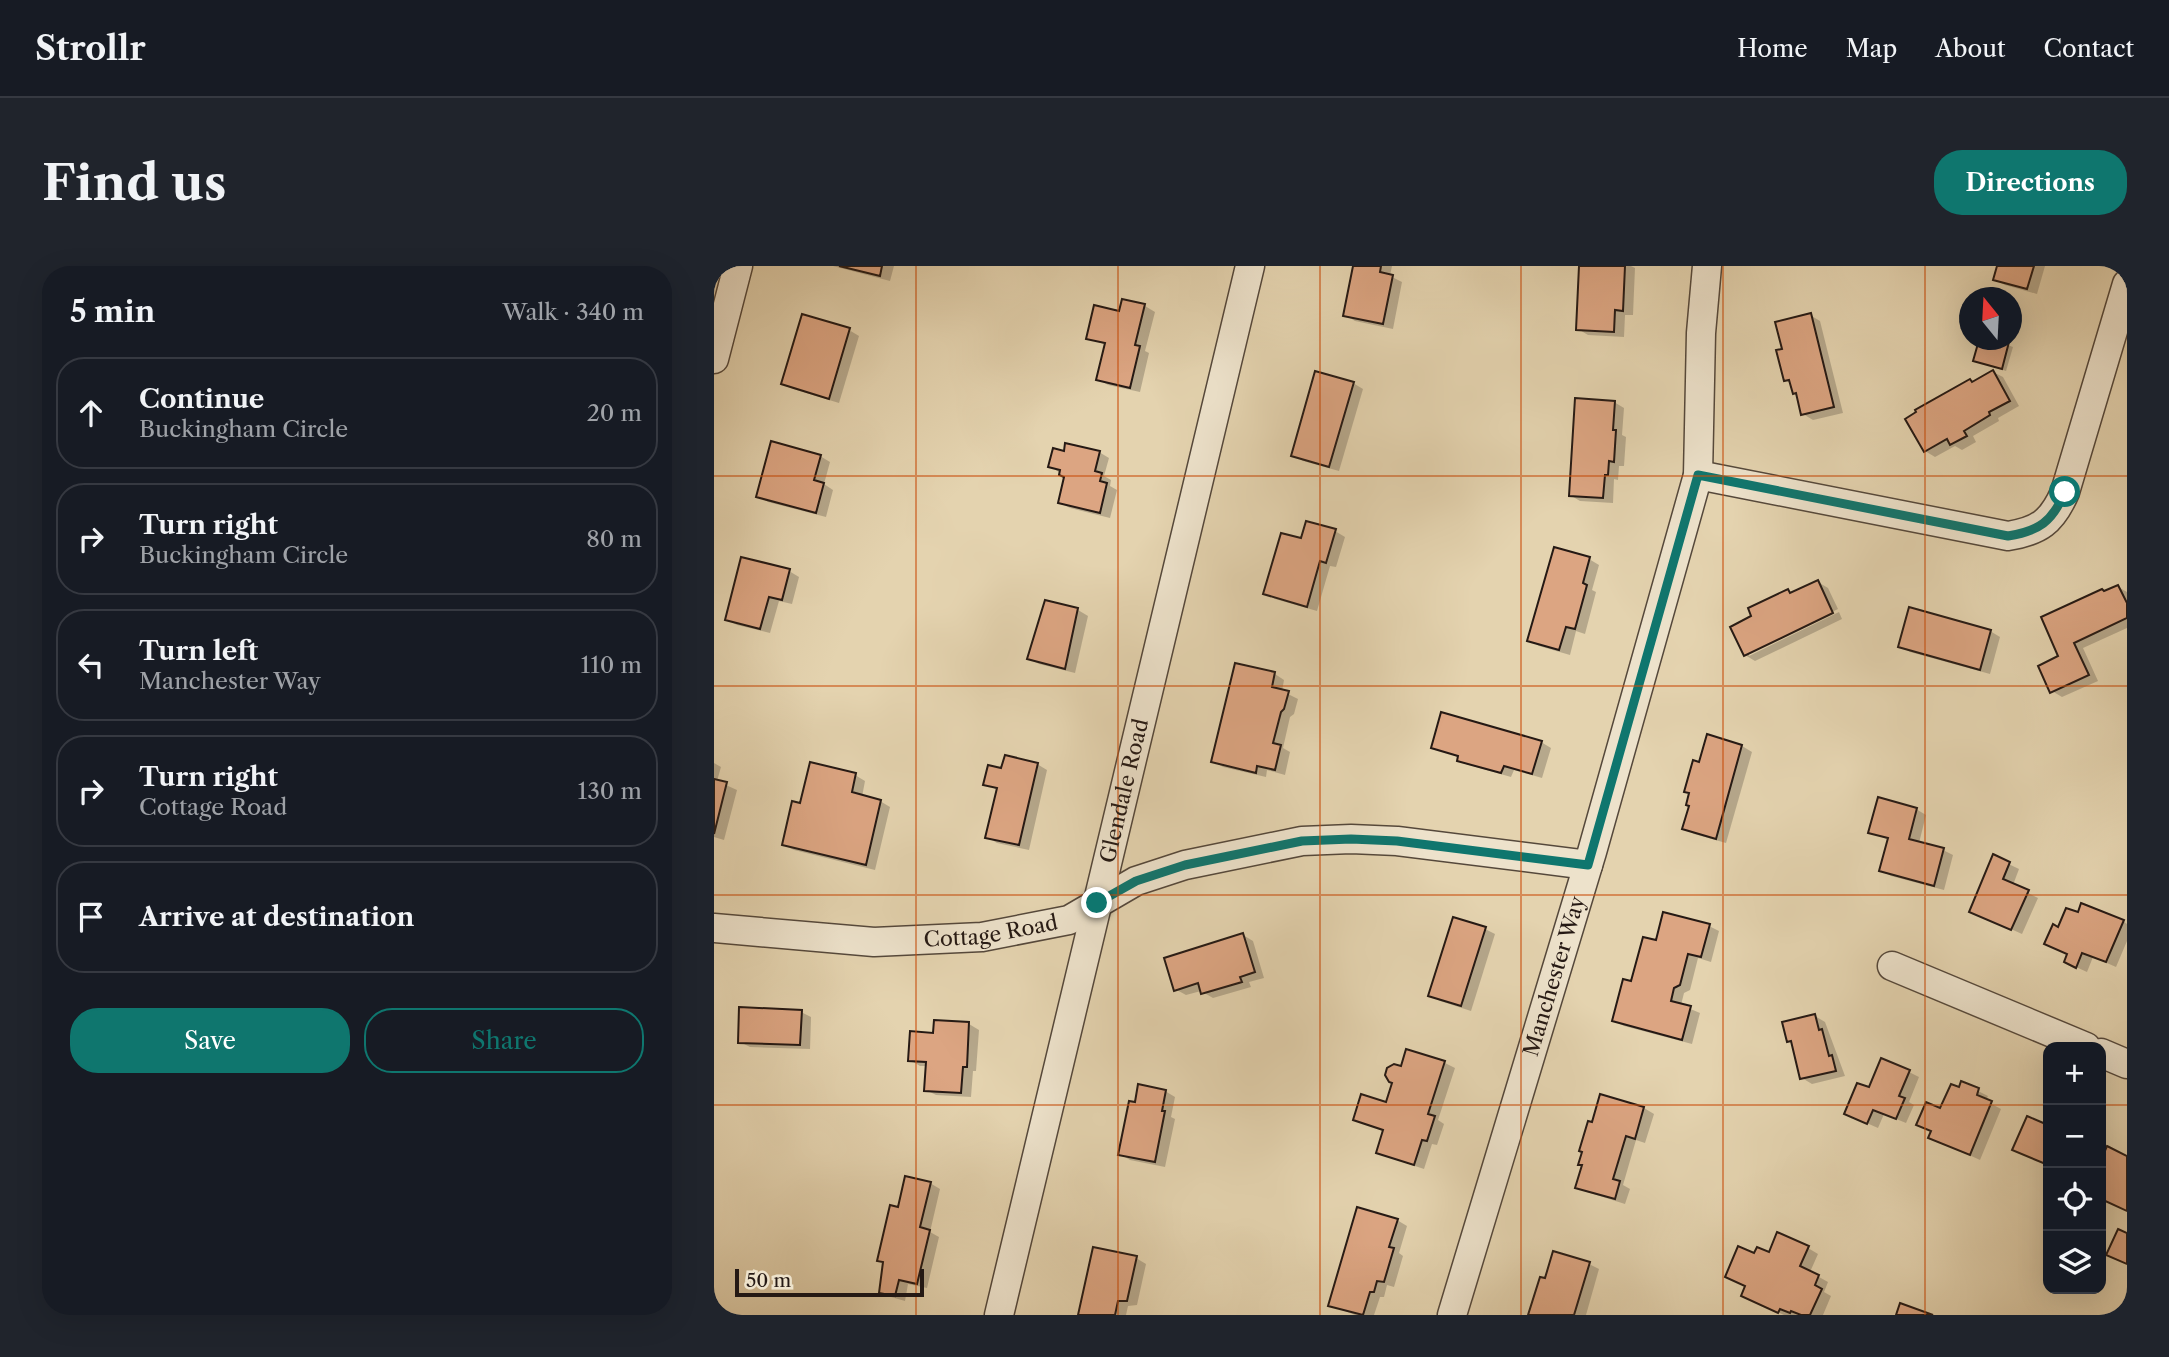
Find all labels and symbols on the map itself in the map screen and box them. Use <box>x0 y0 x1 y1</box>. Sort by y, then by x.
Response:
north arrow <box>1959 287 2022 350</box>
route start <box>2049 476 2080 507</box>
street label: Glendale Road <box>1095 716 1153 865</box>
route end <box>1081 887 1112 918</box>
street label: Manchester Way <box>1518 893 1590 1059</box>
street label: Cottage Road <box>923 909 1060 952</box>
scale bar <box>735 1266 924 1298</box>

